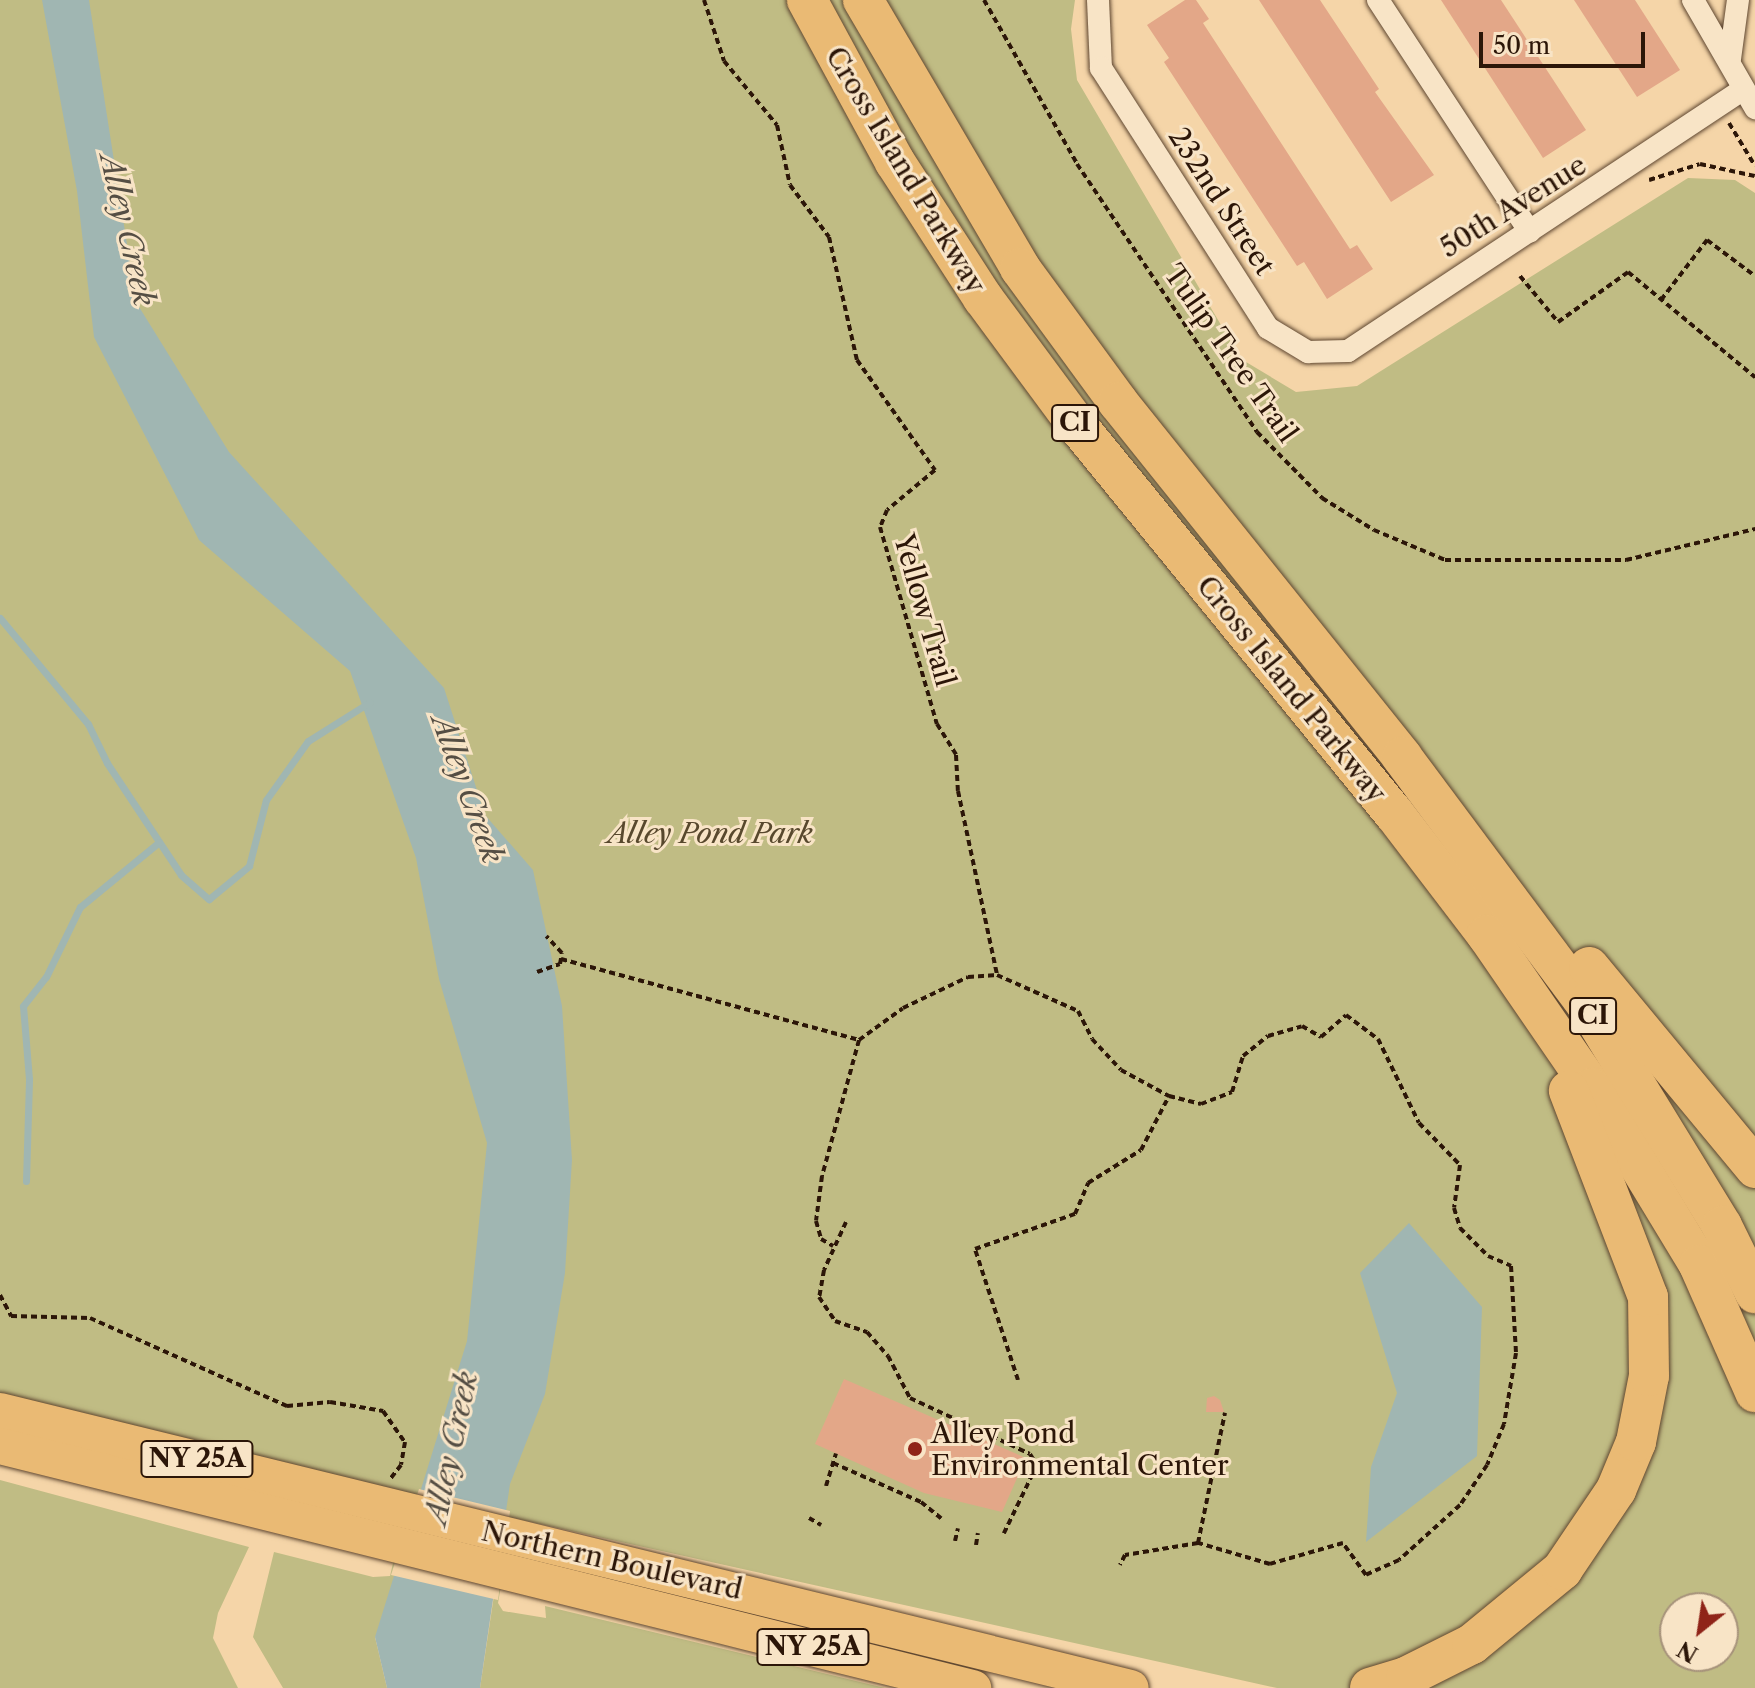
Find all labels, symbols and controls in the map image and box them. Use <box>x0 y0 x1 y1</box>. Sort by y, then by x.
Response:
scale bar <box>1483 16 1649 66</box>
text: 50 m <box>1493 31 1550 60</box>
street label: Cross Island Parkway <box>819 41 993 299</box>
street label: 232nd Street <box>1162 121 1282 281</box>
street label: 50th Avenue <box>1433 147 1593 265</box>
water label: Alley Creek <box>92 151 162 309</box>
street label: Tulip Tree Trail <box>1157 257 1305 449</box>
road number: CI <box>1051 401 1099 445</box>
street label: Yellow Trail <box>887 529 963 691</box>
street label: Cross Island Parkway <box>1190 569 1394 809</box>
water label: Alley Creek <box>424 710 510 868</box>
park label: Alley Pond Park <box>607 816 813 850</box>
road number: CI <box>1569 994 1617 1038</box>
water label: Alley Creek <box>418 1369 486 1527</box>
place label: Alley Pond Environmental Center <box>931 1416 1229 1482</box>
road number: NY 25A <box>139 1437 255 1481</box>
marker: Alley Pond Environmental Center <box>906 1440 924 1458</box>
street label: Northern Boulevard <box>478 1514 746 1606</box>
north arrow <box>1659 1592 1739 1672</box>
road number: NY 25A <box>755 1625 871 1669</box>
text: N <box>1673 1635 1703 1668</box>

